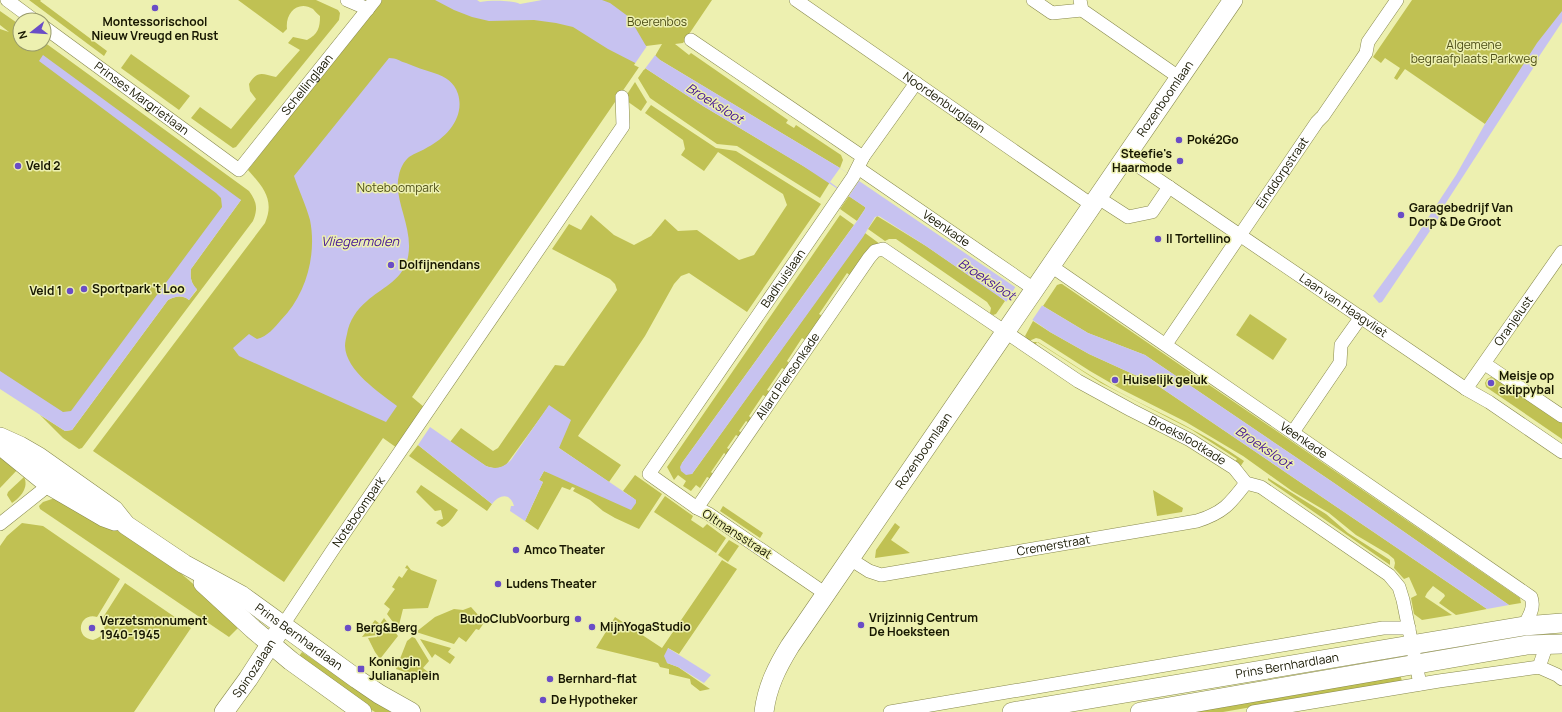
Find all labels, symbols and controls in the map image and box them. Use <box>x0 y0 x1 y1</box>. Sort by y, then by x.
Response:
marker: Montessorischool Nieuw Vreugd en Rust <box>150 3 160 13</box>
north arrow <box>12 12 52 52</box>
place label: Montessorischool Nieuw Vreugd en Rust <box>91 13 219 44</box>
park label: Boerenbos <box>627 13 687 30</box>
text: N <box>14 29 30 41</box>
park label: Algemene begraafplaats Parkweg <box>1411 36 1537 67</box>
street label: Schellinglaan <box>277 50 337 119</box>
street label: Rozenboomlaan <box>1133 57 1197 140</box>
street label: Prinses Margrietlaan <box>91 58 193 139</box>
street label: Noordenburglaan <box>900 68 989 137</box>
water label: Broeksloot <box>683 78 749 129</box>
place label: Poké2Go <box>1187 131 1239 148</box>
street label: Einddorpstraat <box>1252 133 1312 212</box>
marker: Poké2Go <box>1174 135 1184 145</box>
place label: Steefie's Haarmode <box>1112 145 1172 176</box>
marker: Steefie's Haarmode <box>1175 156 1185 166</box>
place label: Veld 2 <box>26 157 61 174</box>
marker: Veld 2 <box>13 161 23 171</box>
park label: Noteboompark <box>357 179 440 196</box>
place label: Garagebedrijf Van Dorp & De Groot <box>1409 199 1513 230</box>
street label: Veenkade <box>919 206 974 251</box>
marker: Garagebedrijf Van Dorp & De Groot <box>1396 210 1406 220</box>
place label: Il Tortellino <box>1166 230 1231 247</box>
water label: Vliegermolen <box>321 232 400 250</box>
marker: Il Tortellino <box>1153 234 1163 244</box>
street label: Badhuislaan <box>757 246 809 311</box>
water label: Broeksloot <box>955 254 1020 305</box>
place label: Dolfijnendans <box>399 256 480 273</box>
marker: Dolfijnendans <box>386 260 396 270</box>
street label: Laan van Haagvliet <box>1296 269 1391 341</box>
place label: Sportpark 't Loo <box>92 280 185 297</box>
place label: Veld 1 <box>29 282 62 299</box>
marker: Sportpark 't Loo <box>79 284 89 294</box>
marker: Veld 1 <box>65 286 75 296</box>
street label: Oranjelust <box>1490 292 1537 349</box>
street label: Allard Piersonkade <box>751 329 823 423</box>
place label: Meisje op skippybal <box>1499 367 1554 398</box>
place label: Huiselijk geluk <box>1123 371 1208 388</box>
marker: Huiselijk geluk <box>1110 375 1120 385</box>
marker: Meisje op skippybal <box>1486 378 1496 388</box>
street label: Rozenboomlaan <box>891 409 956 492</box>
street label: Broekslootkade <box>1146 411 1230 469</box>
street label: Veenkade <box>1277 417 1331 462</box>
water label: Broeksloot <box>1232 421 1297 474</box>
street label: Noteboompark <box>328 472 389 551</box>
street label: Oltmansstraat <box>699 505 776 563</box>
street label: Cremerstraat <box>1015 530 1092 560</box>
place label: Amco Theater <box>524 541 605 558</box>
marker: Amco Theater <box>511 545 521 555</box>
place label: Ludens Theater <box>506 575 597 592</box>
marker: Ludens Theater <box>493 579 503 589</box>
street label: Prins Bernhardlaan <box>252 599 346 674</box>
place label: Vrijzinnig Centrum De Hoeksteen <box>869 609 978 640</box>
place label: BudoClubVoorburg <box>460 610 570 627</box>
place label: Verzetsmonument 1940-1945 <box>100 612 207 643</box>
marker: BudoClubVoorburg <box>573 614 583 624</box>
place label: MijnYogaStudio <box>600 618 691 635</box>
place label: Berg&Berg <box>356 619 418 636</box>
marker: Vrijzinnig Centrum De Hoeksteen <box>856 620 866 630</box>
marker: MijnYogaStudio <box>587 622 597 632</box>
marker: Verzetsmonument 1940-1945 <box>87 623 97 633</box>
marker: Berg&Berg <box>343 623 353 633</box>
street label: Spinozalaan <box>228 636 280 701</box>
street label: Prins Bernhardlaan <box>1234 648 1340 682</box>
place label: Koningin Julianaplein <box>369 653 439 684</box>
marker: Koningin Julianaplein <box>356 664 366 674</box>
place label: Bernhard-flat <box>558 670 637 687</box>
marker: Bernhard-flat <box>545 674 555 684</box>
place label: De Hypotheker <box>551 691 638 708</box>
marker: De Hypotheker <box>538 695 548 705</box>

